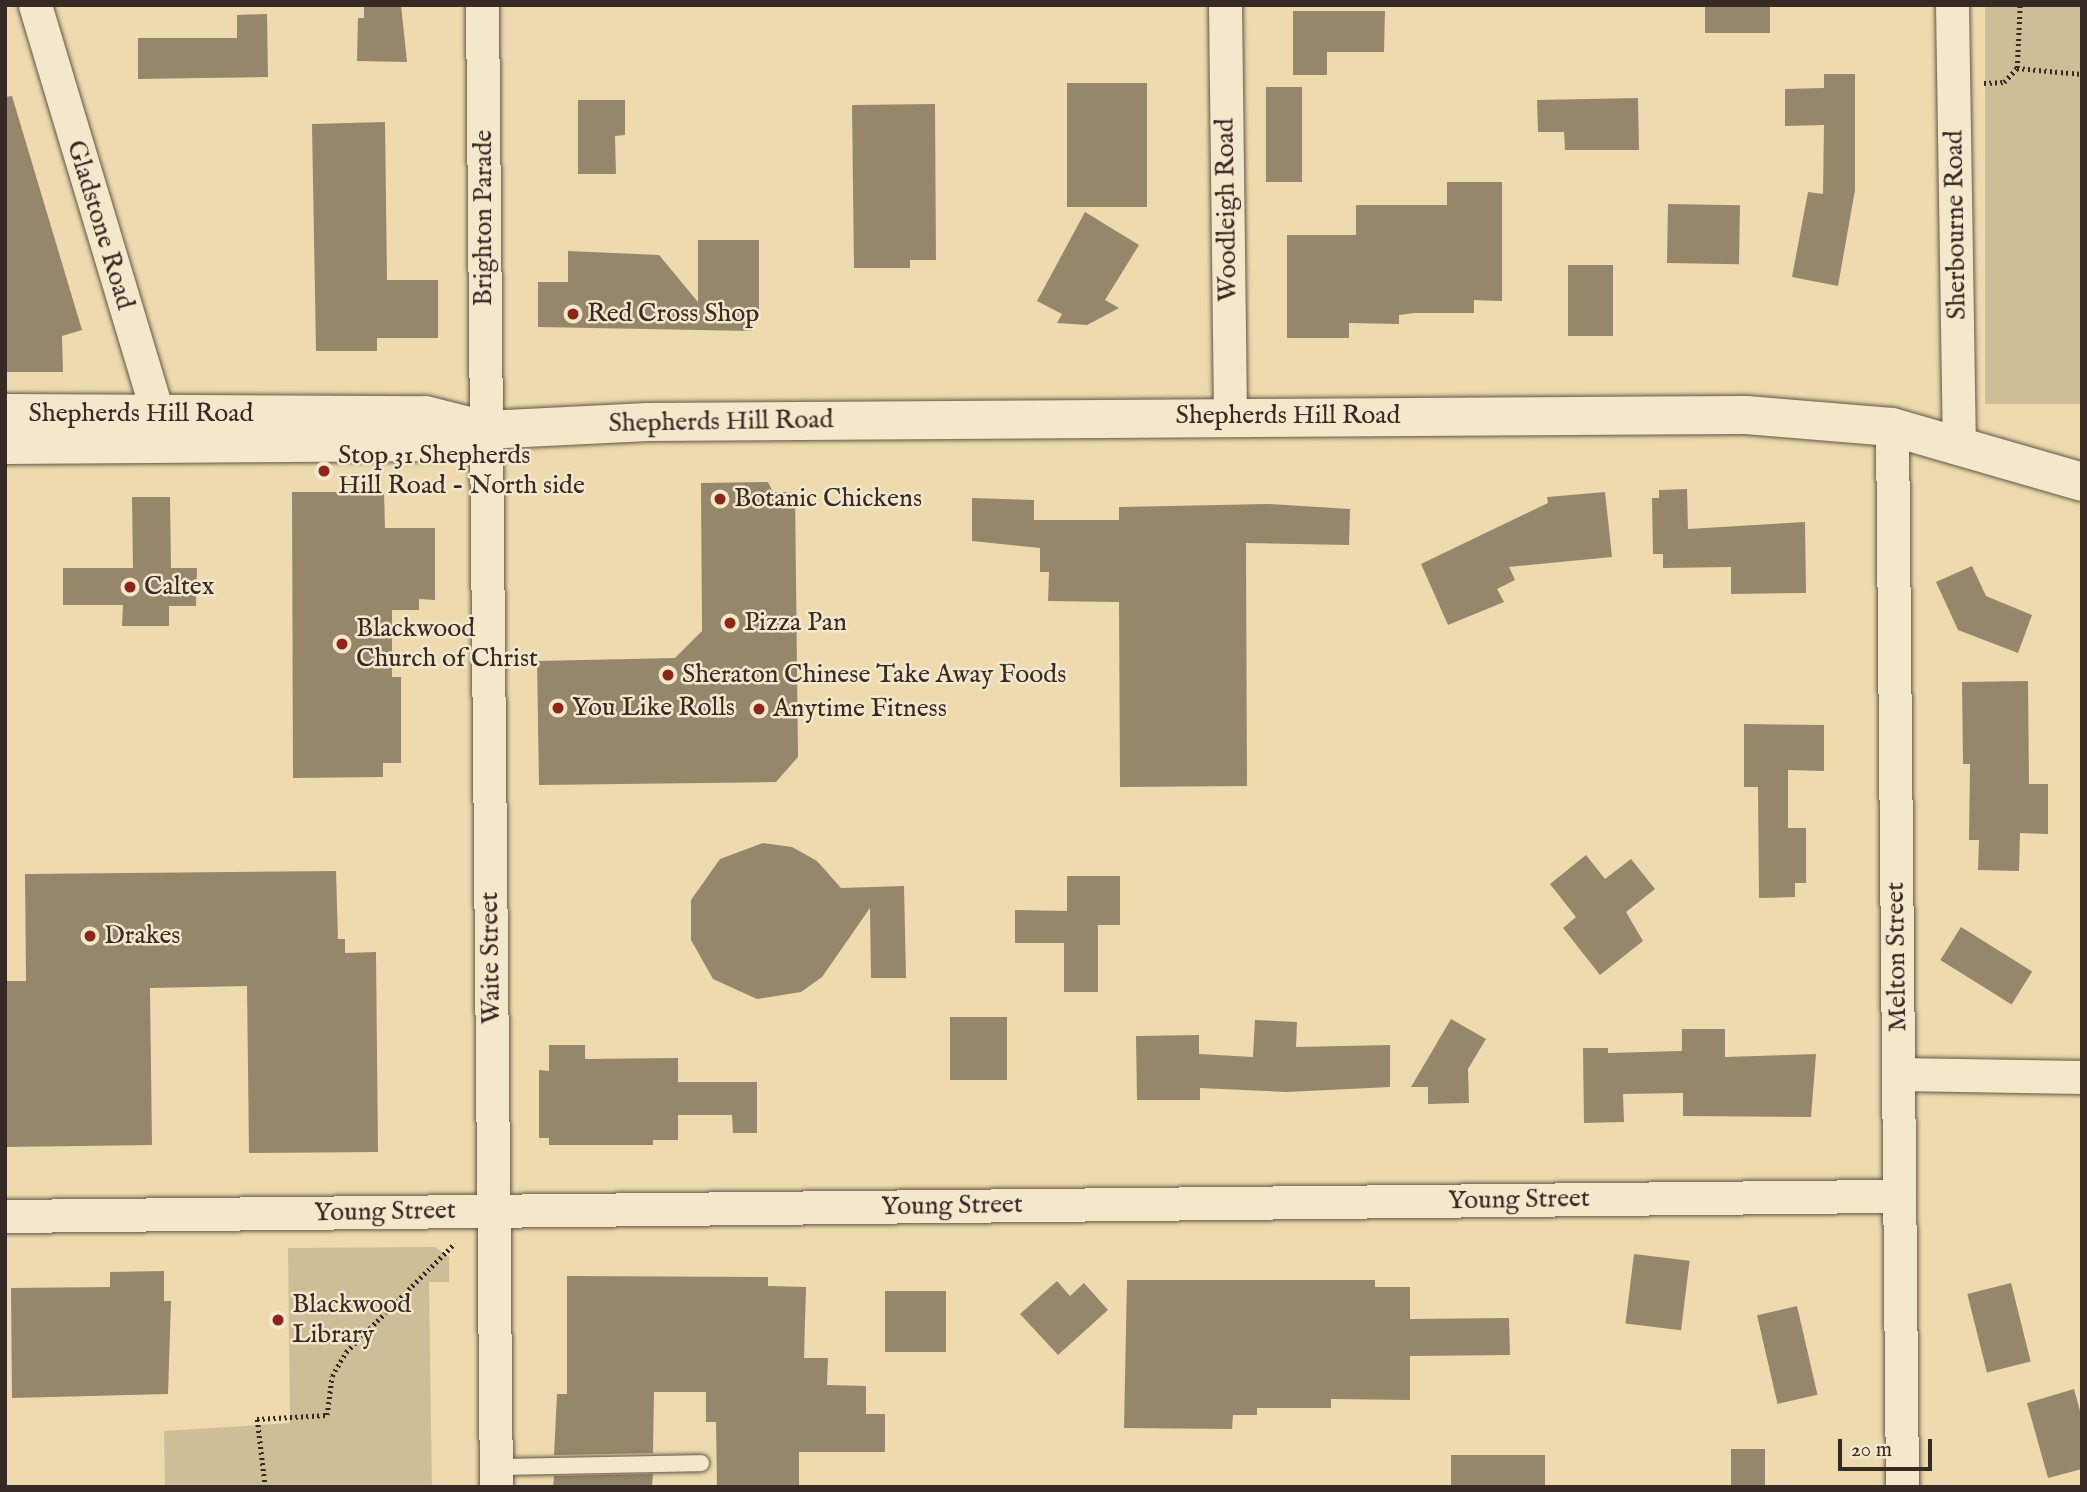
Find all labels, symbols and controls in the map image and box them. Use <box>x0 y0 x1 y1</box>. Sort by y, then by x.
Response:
street label: Woodleigh Road <box>1210 118 1244 302</box>
street label: Brighton Parade <box>468 130 500 306</box>
street label: Sherbourne Road <box>1939 130 1973 320</box>
street label: Gladstone Road <box>59 137 141 313</box>
place label: Red Cross Shop <box>587 298 759 330</box>
marker: Red Cross Shop <box>565 306 581 322</box>
street label: Shepherds Hill Road <box>29 398 253 430</box>
street label: Shepherds Hill Road <box>1176 400 1400 432</box>
street label: Shepherds Hill Road <box>608 404 834 440</box>
place label: Stop 31 Shepherds Hill Road - North side <box>338 440 585 502</box>
marker: Stop 31 Shepherds Hill Road - North side <box>316 463 332 479</box>
place label: Botanic Chickens <box>734 483 922 515</box>
marker: Botanic Chickens <box>712 491 728 507</box>
place label: Caltex <box>144 571 214 603</box>
marker: Caltex <box>122 579 138 595</box>
place label: Pizza Pan <box>744 607 847 639</box>
place label: Blackwood Church of Christ <box>356 613 538 674</box>
marker: Pizza Pan <box>722 615 738 631</box>
marker: Blackwood Church of Christ <box>334 636 350 652</box>
place label: Sheraton Chinese Take Away Foods <box>682 659 1066 691</box>
marker: Sheraton Chinese Take Away Foods <box>660 667 676 683</box>
place label: You Like Rolls <box>572 692 735 724</box>
place label: Anytime Fitness <box>773 693 947 725</box>
marker: You Like Rolls <box>550 700 566 716</box>
marker: Anytime Fitness <box>751 701 767 717</box>
street label: Melton Street <box>1880 882 1914 1032</box>
street label: Waite Street <box>474 892 508 1024</box>
place label: Drakes <box>104 920 180 952</box>
marker: Drakes <box>82 928 98 944</box>
street label: Young Street <box>1448 1183 1590 1217</box>
street label: Young Street <box>881 1189 1023 1223</box>
street label: Young Street <box>314 1195 456 1229</box>
place label: Blackwood Library <box>292 1289 411 1350</box>
marker: Blackwood Library <box>270 1312 286 1328</box>
scale bar <box>1842 1426 1937 1470</box>
text: 20 m <box>1851 1437 1892 1464</box>

